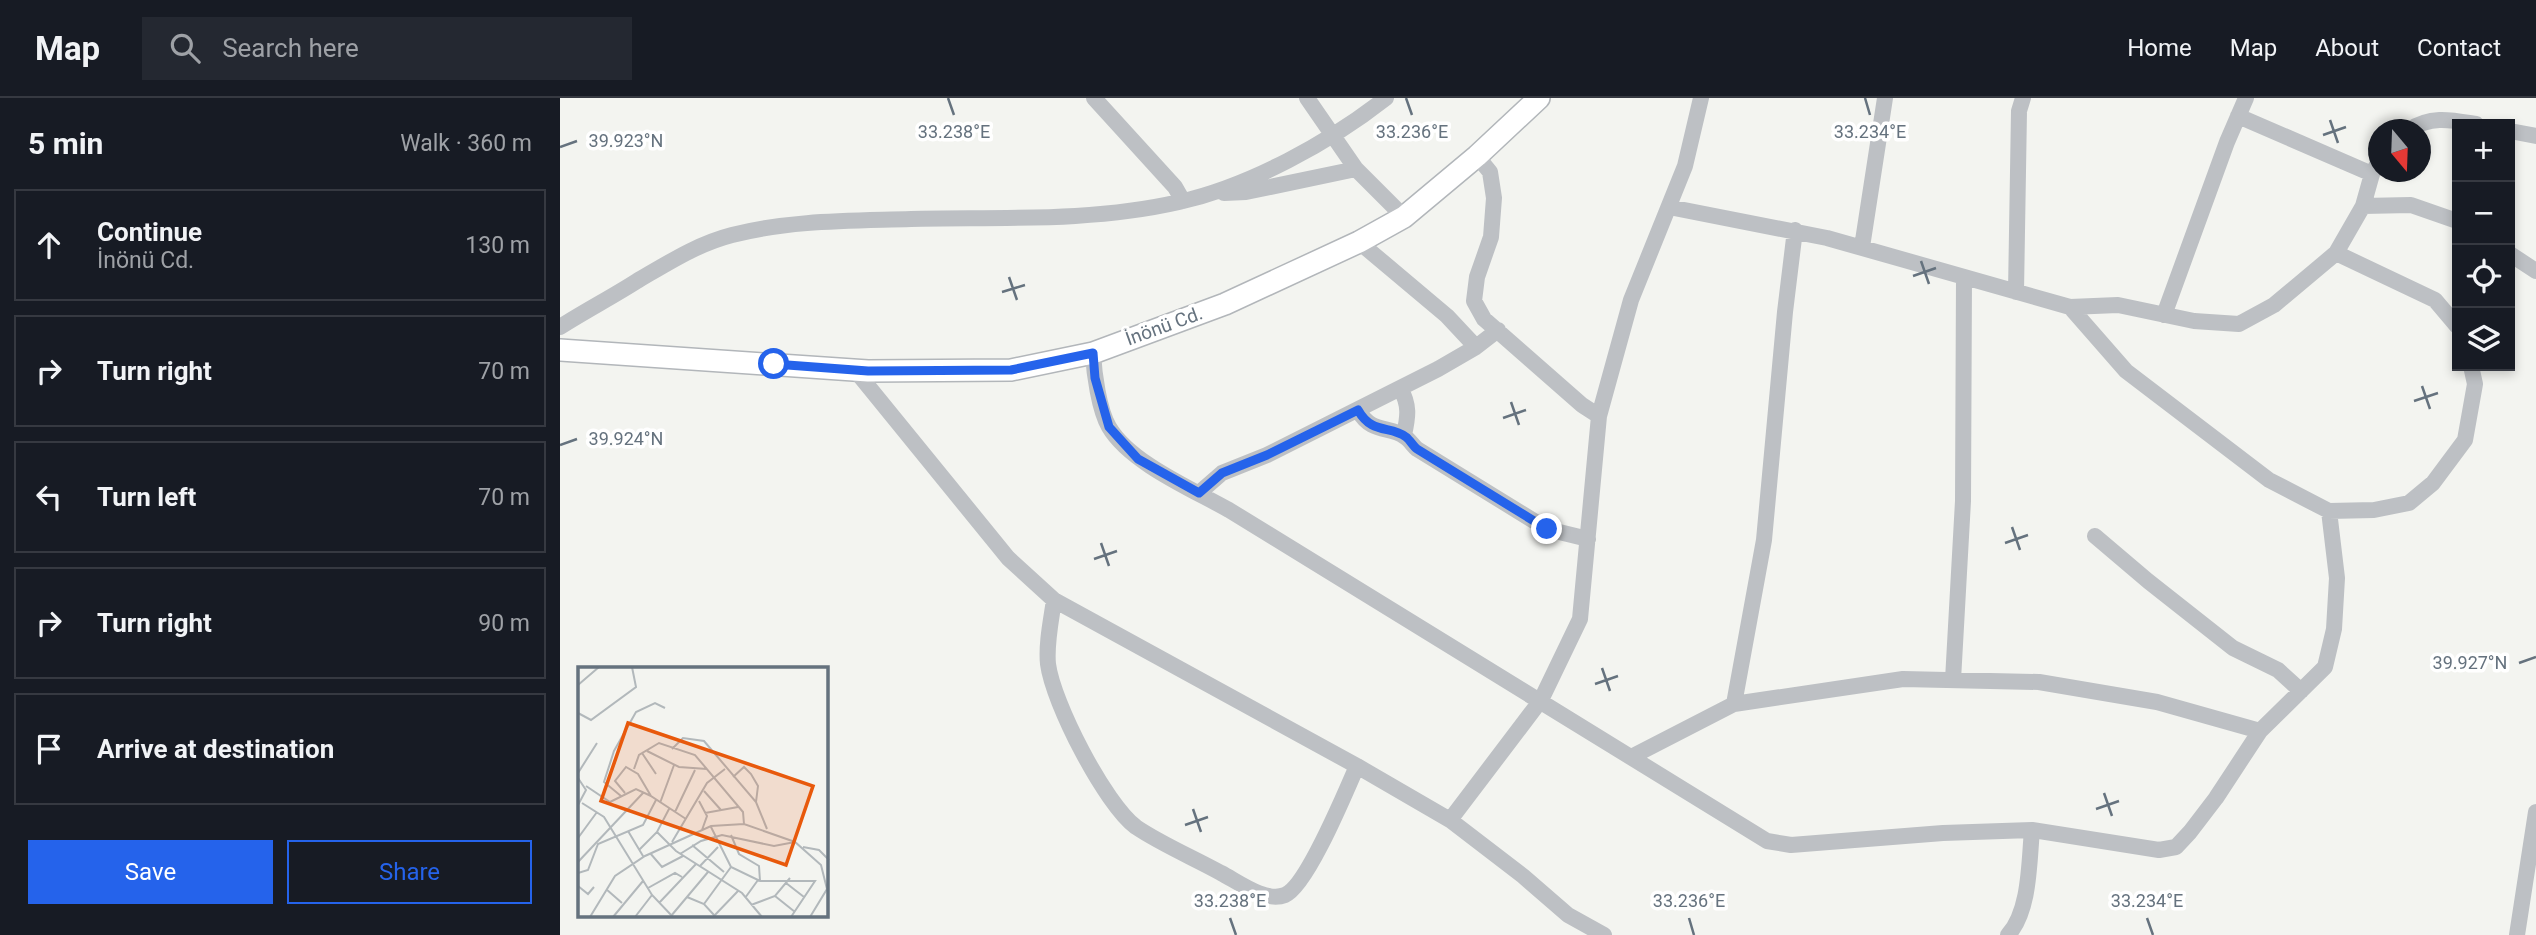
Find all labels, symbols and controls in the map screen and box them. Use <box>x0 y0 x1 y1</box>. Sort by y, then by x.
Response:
search box <box>142 17 632 80</box>
text: Map <box>35 29 100 68</box>
icon: search <box>166 29 204 67</box>
text: Search here <box>222 33 359 63</box>
text: Home <box>2127 34 2192 62</box>
text: Map <box>2230 34 2277 62</box>
text: About <box>2315 34 2379 62</box>
text: Contact <box>2417 34 2501 62</box>
north arrow <box>2368 119 2431 182</box>
map controls <box>2452 119 2515 371</box>
button: + <box>2452 119 2515 182</box>
text: 33.238°E <box>918 121 990 142</box>
text: 33.236°E <box>1376 121 1448 142</box>
text: 33.234°E <box>1834 121 1906 142</box>
text: 5 min <box>28 126 103 161</box>
text: Walk · 360 m <box>400 130 532 157</box>
text: 39.923°N <box>589 130 663 151</box>
button: − <box>2452 182 2515 245</box>
text: Continue <box>97 217 202 247</box>
icon: ahead <box>30 226 68 264</box>
text: 130 m <box>465 232 530 259</box>
button: locate <box>2452 245 2515 308</box>
text: İnönü Cd. <box>97 247 194 274</box>
street label: İnönü Cd. <box>1122 301 1206 351</box>
button: layers <box>2452 308 2515 371</box>
route start <box>758 348 789 379</box>
icon: right <box>30 352 68 390</box>
text: Turn right <box>97 356 212 386</box>
text: 70 m <box>478 358 530 385</box>
text: 39.924°N <box>589 428 663 449</box>
icon: left <box>30 478 68 516</box>
text: Turn left <box>97 482 196 512</box>
text: 70 m <box>478 484 530 511</box>
route end <box>1531 513 1562 544</box>
icon: right <box>30 604 68 642</box>
text: Turn right <box>97 608 212 638</box>
text: 90 m <box>478 610 530 637</box>
text: 39.927°N <box>2433 652 2507 673</box>
inset map <box>578 667 828 918</box>
icon: arrive <box>30 730 68 768</box>
text: Arrive at destination <box>97 734 334 764</box>
button: Save <box>28 840 273 904</box>
button: Share <box>287 840 532 904</box>
text: 33.238°E <box>1194 890 1266 911</box>
text: 33.236°E <box>1653 890 1725 911</box>
text: 33.234°E <box>2111 890 2183 911</box>

